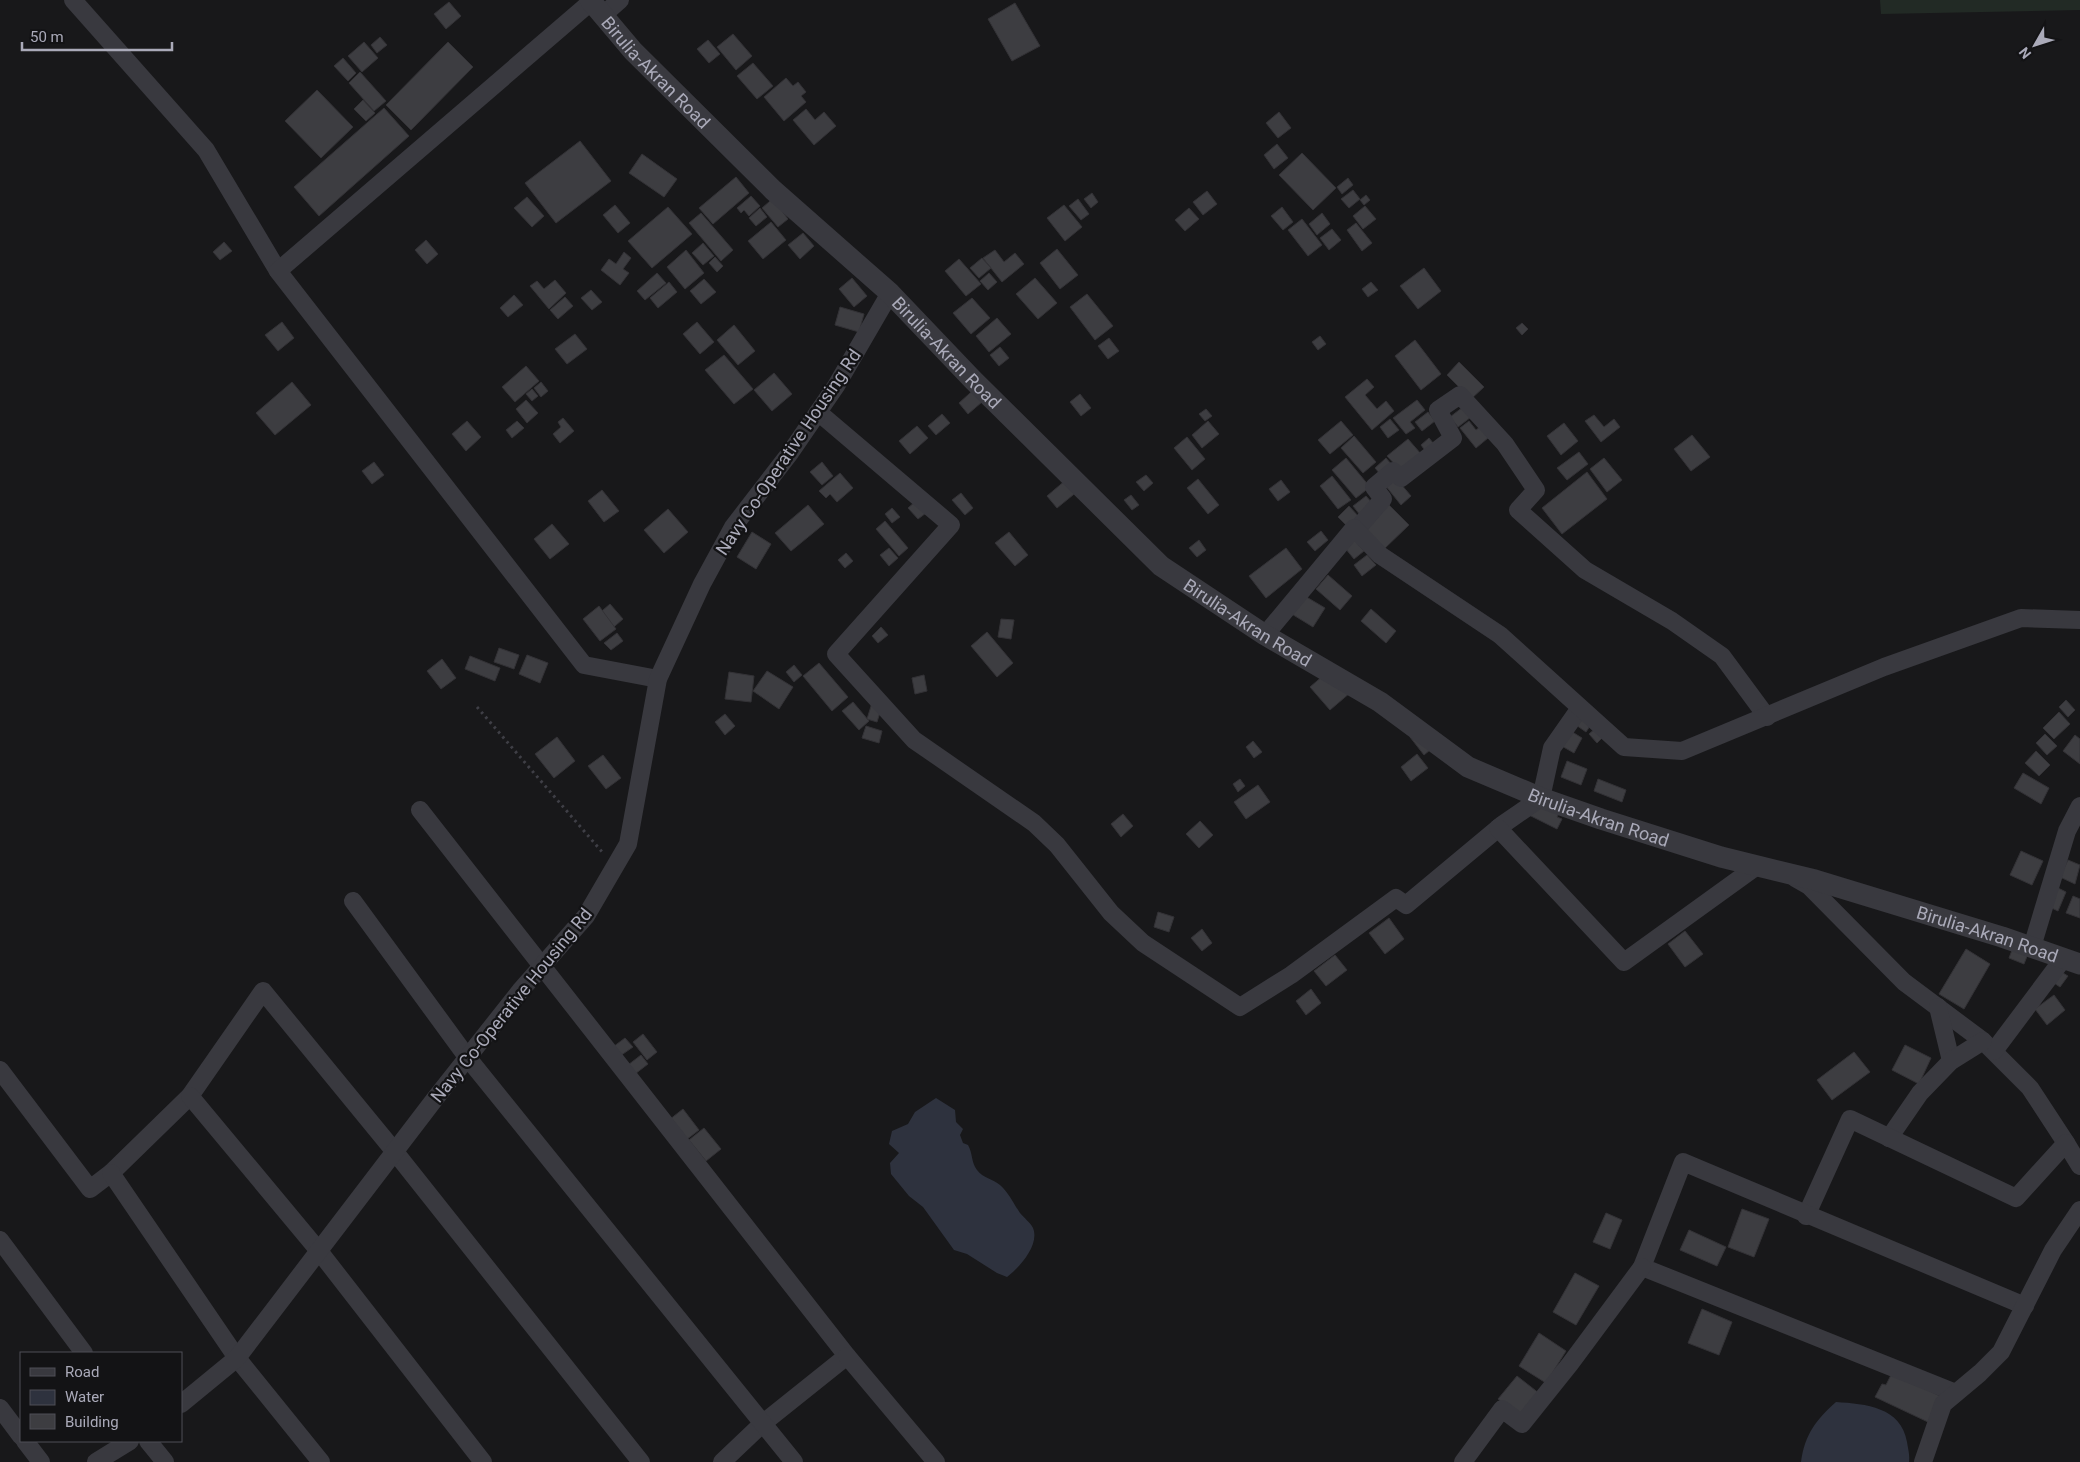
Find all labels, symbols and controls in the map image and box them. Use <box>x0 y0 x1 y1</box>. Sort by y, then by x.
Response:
street label: Birulia-Akran Road <box>598 12 715 132</box>
scale bar <box>22 20 172 52</box>
north arrow <box>2010 20 2060 70</box>
text: 50 m <box>30 28 64 46</box>
text: N <box>2016 44 2034 62</box>
street label: Birulia-Akran Road <box>888 292 1006 412</box>
street label: Navy Co-Operative Housing Rd <box>711 345 865 559</box>
street label: Birulia-Akran Road <box>1180 574 1315 670</box>
street label: Birulia-Akran Road <box>1525 783 1672 850</box>
street label: Birulia-Akran Road <box>1914 901 2061 966</box>
street label: Navy Co-Operative Housing Rd <box>426 904 596 1106</box>
legend <box>20 1352 182 1442</box>
text: Road <box>65 1363 99 1381</box>
text: Water <box>65 1388 104 1406</box>
text: Building <box>65 1413 119 1431</box>

